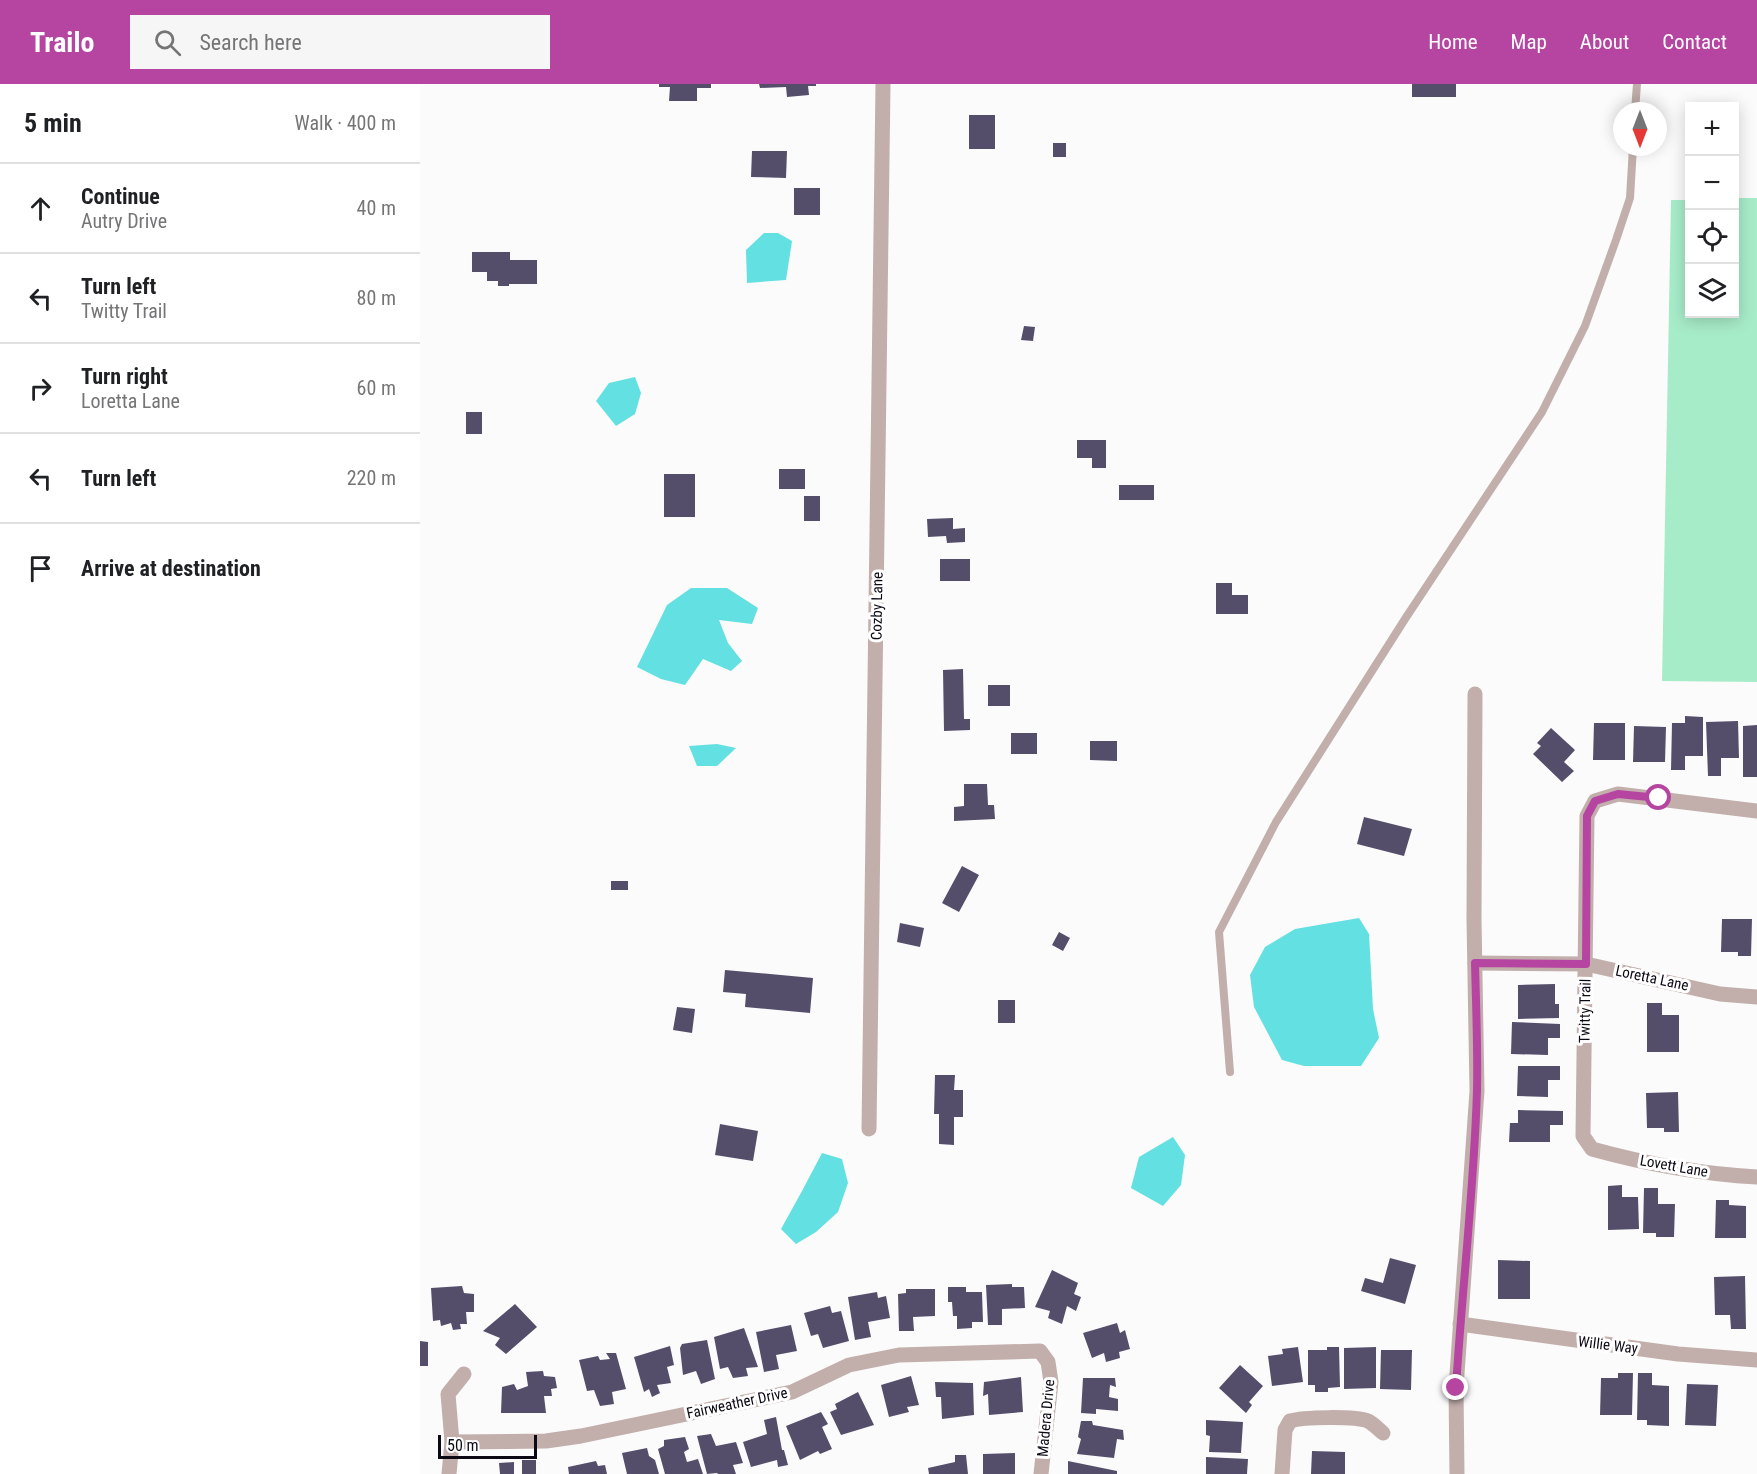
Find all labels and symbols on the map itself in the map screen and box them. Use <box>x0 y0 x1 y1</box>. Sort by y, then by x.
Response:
north arrow <box>1613 102 1667 156</box>
street label: Cozby Lane <box>867 572 887 640</box>
route start <box>1645 784 1671 810</box>
street label: Loretta Lane <box>1614 961 1690 995</box>
street label: Twitty Trail <box>1575 979 1595 1043</box>
street label: Lovett Lane <box>1639 1151 1709 1181</box>
street label: Willie Way <box>1577 1332 1639 1358</box>
route end <box>1442 1374 1468 1400</box>
street label: Madera Drive <box>1034 1378 1058 1458</box>
street label: Fairweather Drive <box>685 1383 789 1423</box>
scale bar <box>438 1432 537 1460</box>

